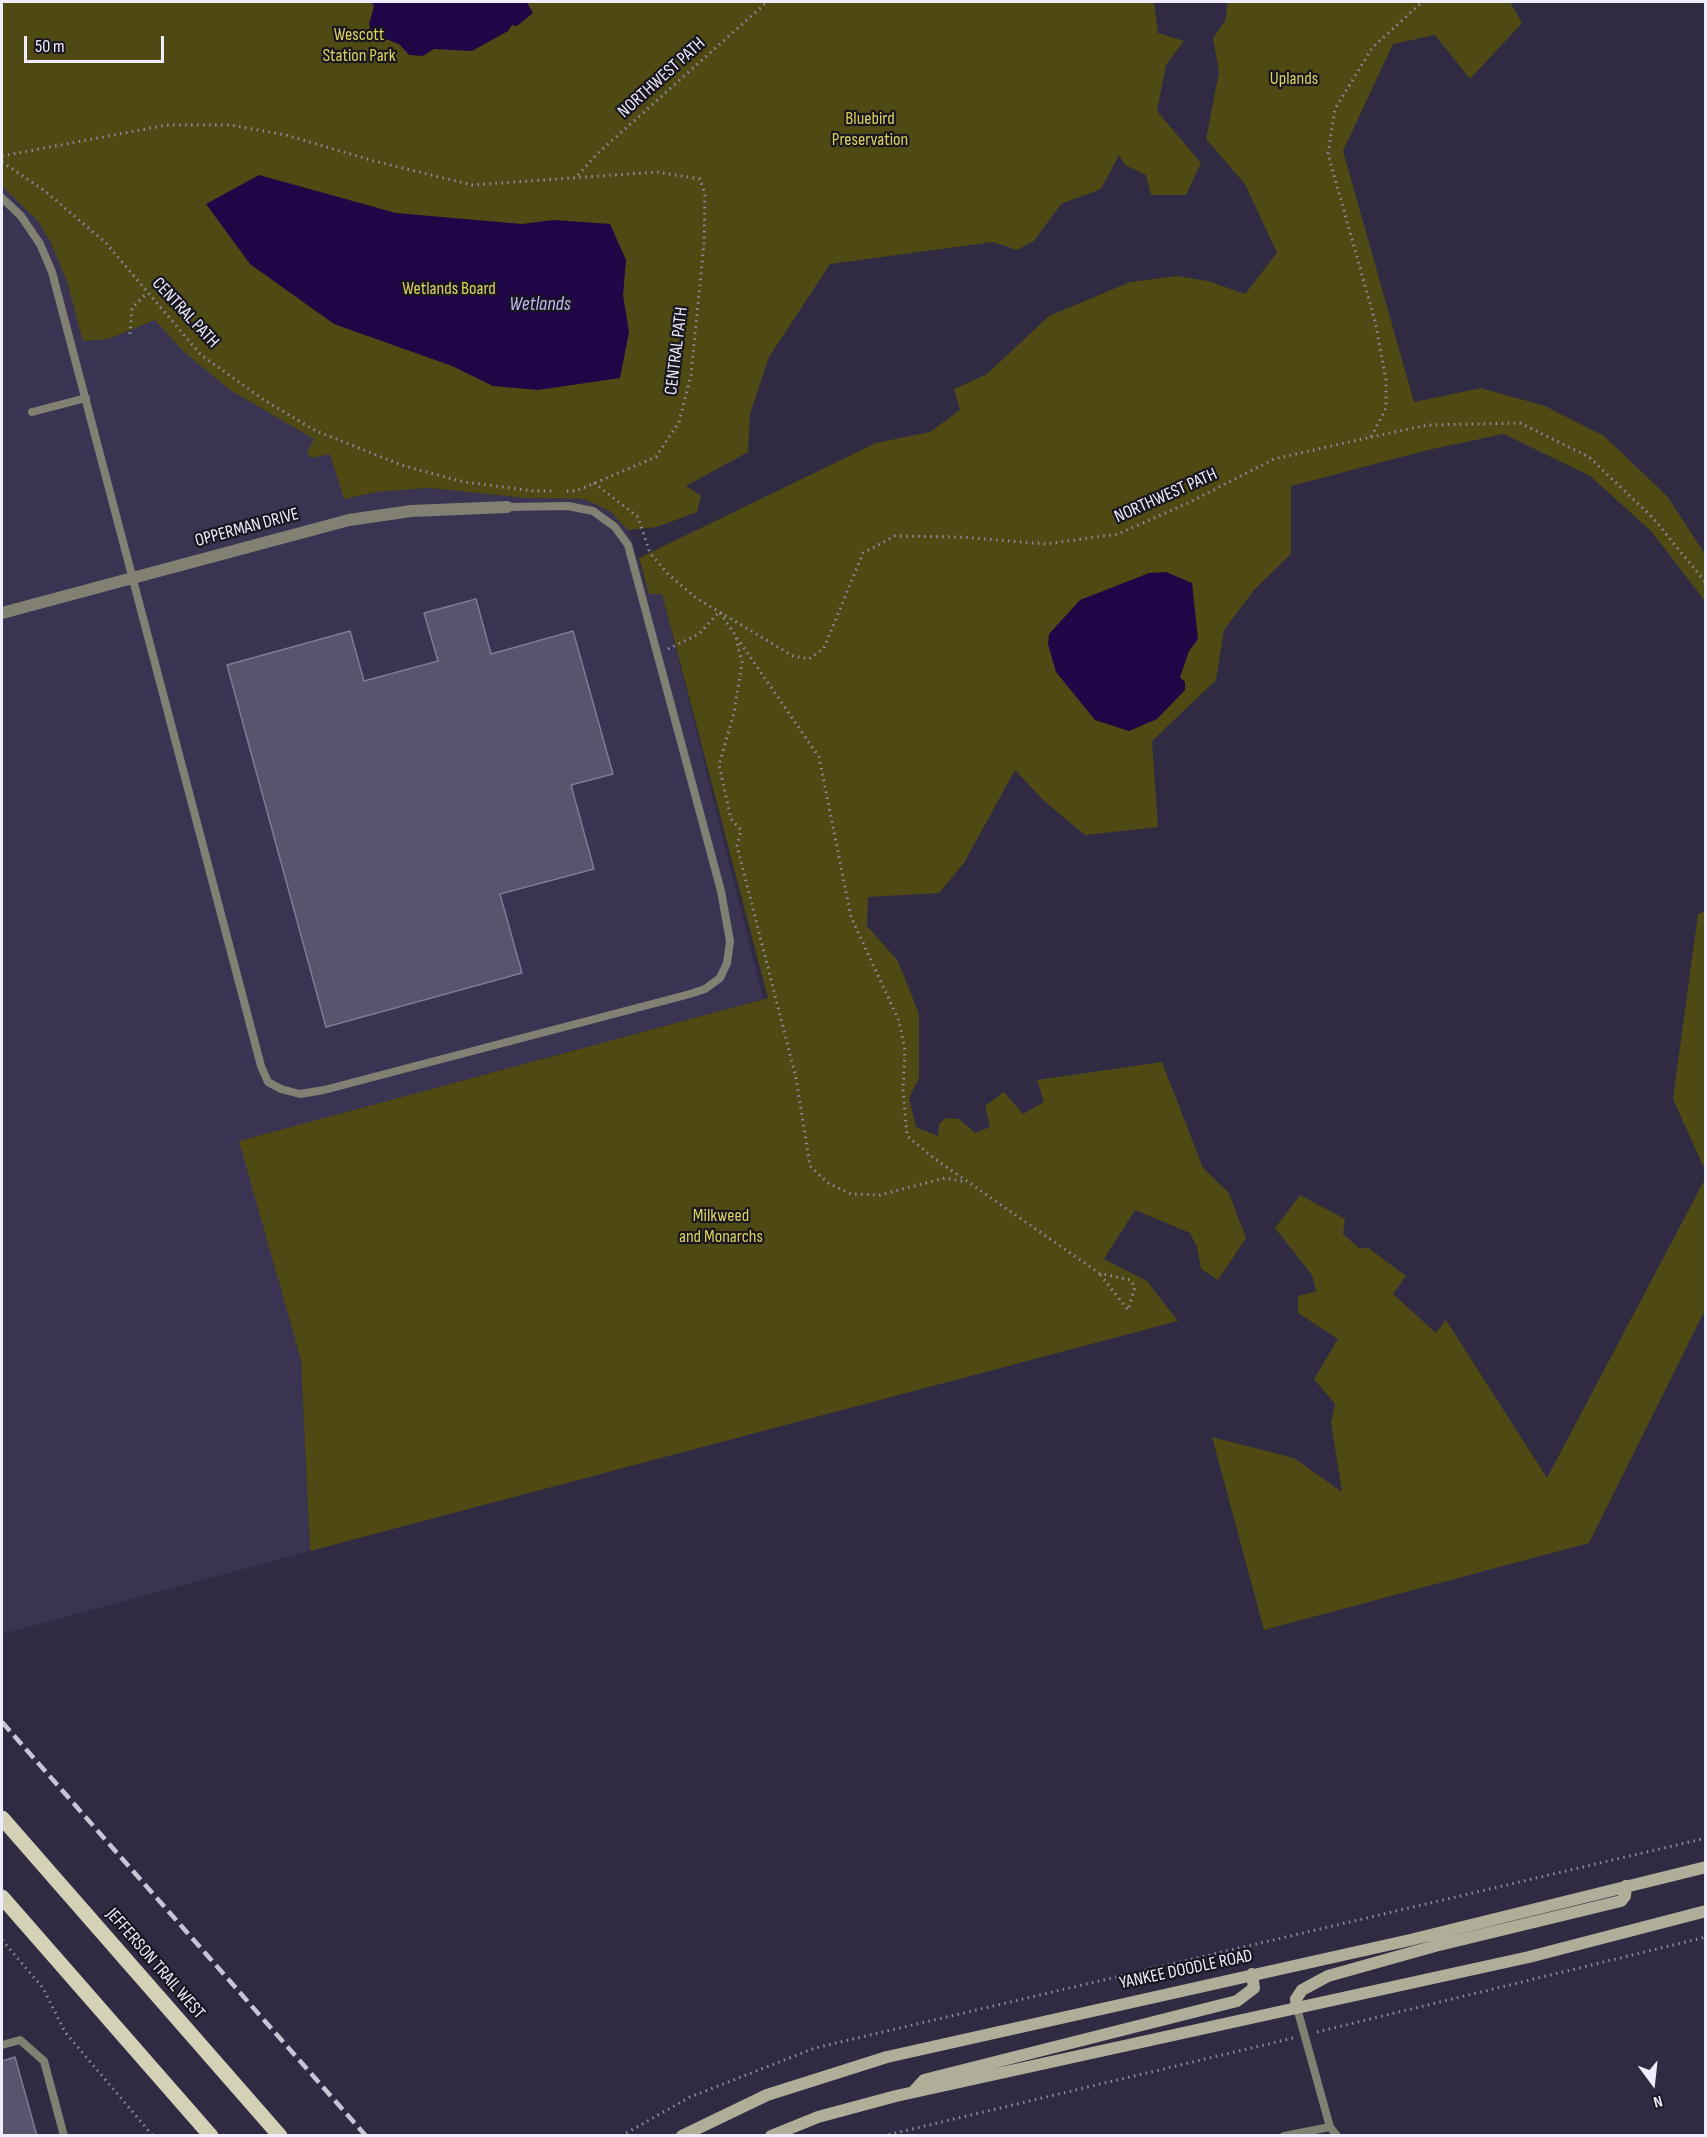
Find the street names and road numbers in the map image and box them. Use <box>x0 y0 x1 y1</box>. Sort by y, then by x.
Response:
street label: NORTHWEST PATH <box>614 33 710 123</box>
street label: CENTRAL PATH <box>147 273 223 353</box>
street label: CENTRAL PATH <box>661 306 693 396</box>
street label: NORTHWEST PATH <box>1111 464 1221 528</box>
street label: OPPERMAN DRIVE <box>193 504 301 552</box>
street label: JEFFERSON TRAIL WEST <box>101 1904 209 2024</box>
street label: YANKEE DOODLE ROAD <box>1118 1945 1254 1995</box>

